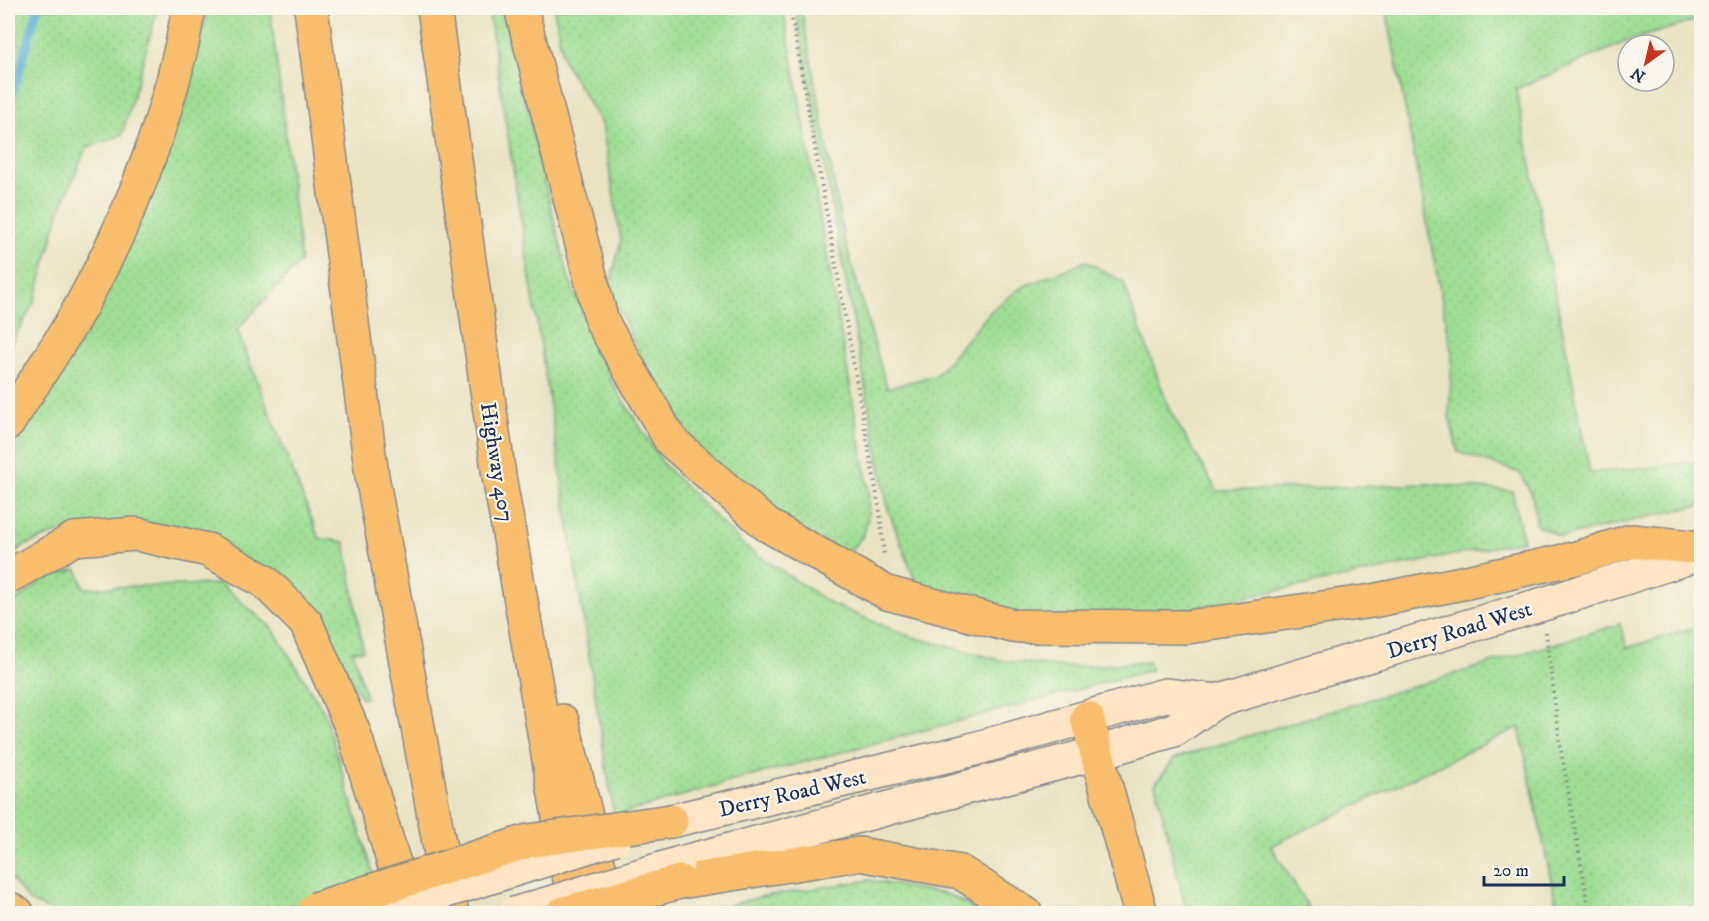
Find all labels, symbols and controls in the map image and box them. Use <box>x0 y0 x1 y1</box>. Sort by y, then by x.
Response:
north arrow <box>1616 33 1676 93</box>
text: N <box>1627 63 1649 87</box>
street label: Highway 407 <box>474 400 519 524</box>
street label: Derry Road West <box>1384 596 1535 665</box>
street label: Derry Road West <box>716 763 868 823</box>
scale bar <box>1484 849 1564 887</box>
text: 20 m <box>1493 860 1529 882</box>

